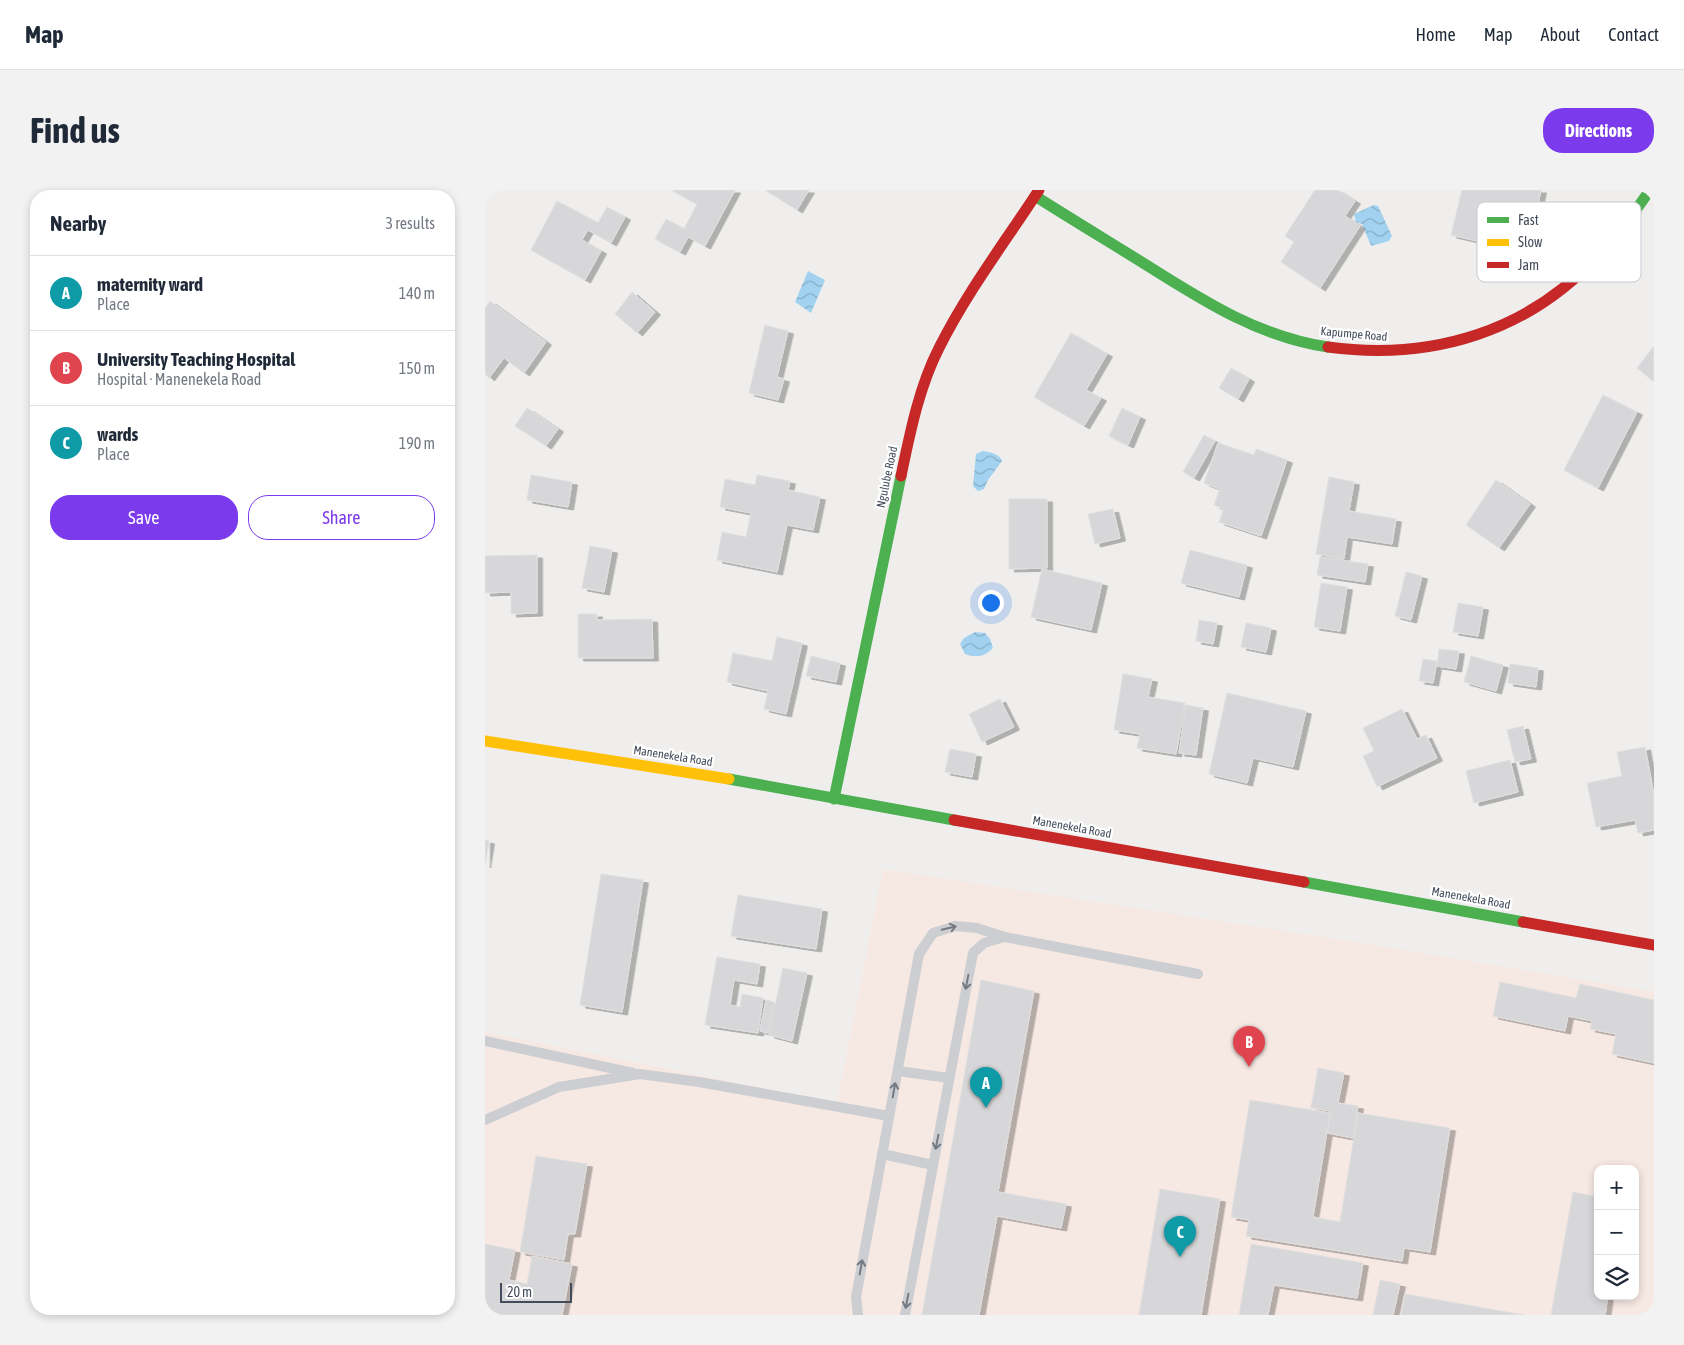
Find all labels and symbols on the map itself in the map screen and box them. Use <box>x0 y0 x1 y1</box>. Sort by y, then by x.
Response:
legend <box>1477 202 1641 282</box>
text: Fast <box>1518 212 1539 228</box>
text: Slow <box>1518 234 1543 250</box>
text: Jam <box>1518 257 1539 273</box>
street label: Kapumpe Road <box>1320 324 1388 344</box>
street label: Ngulube Road <box>874 445 900 509</box>
your location <box>978 590 1004 616</box>
street label: Manenekela Road <box>632 743 714 769</box>
street label: Manenekela Road <box>1031 813 1113 841</box>
street label: Manenekela Road <box>1430 884 1512 912</box>
one-way arrow <box>940 923 956 932</box>
one-way arrow <box>962 974 972 990</box>
pin: B <box>1233 1026 1265 1067</box>
pin: A <box>970 1067 1002 1108</box>
one-way arrow <box>890 1082 899 1098</box>
one-way arrow <box>932 1133 941 1149</box>
pin: C <box>1164 1216 1196 1257</box>
one-way arrow <box>857 1259 867 1275</box>
scale bar <box>500 1280 573 1303</box>
one-way arrow <box>902 1293 912 1309</box>

